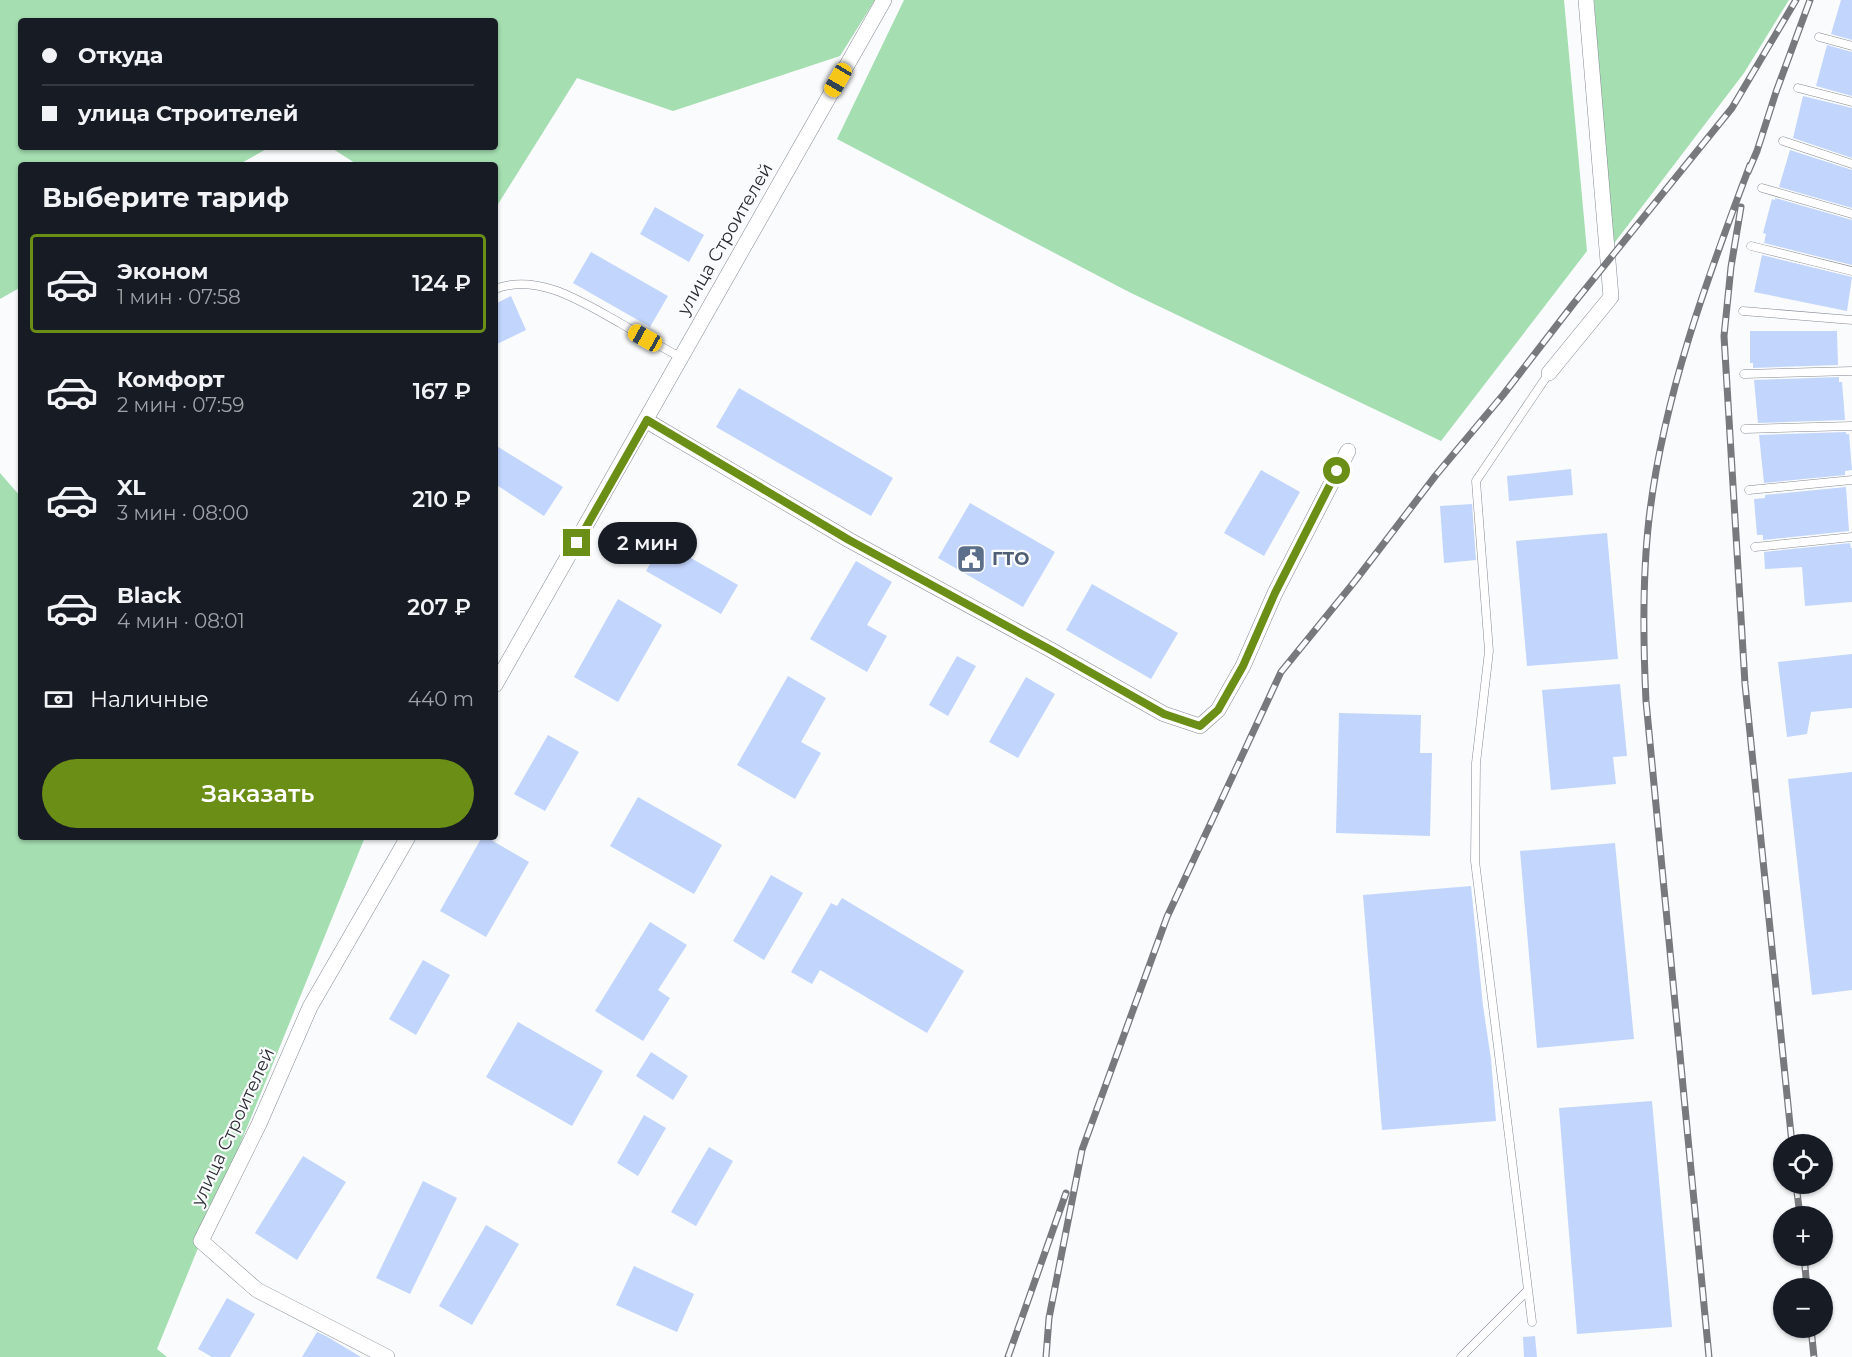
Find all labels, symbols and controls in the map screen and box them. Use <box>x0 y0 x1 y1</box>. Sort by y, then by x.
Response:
text: Откуда <box>78 42 163 69</box>
car <box>821 60 855 100</box>
text: улица Строителей <box>78 100 298 127</box>
street label: улица Строителей <box>672 159 778 320</box>
text: Выберите тариф <box>42 181 289 214</box>
icon: car <box>45 257 99 311</box>
text: Эконом <box>117 258 208 285</box>
text: 124 ₽ <box>412 270 471 297</box>
text: 1 мин · 07:58 <box>117 285 241 309</box>
car <box>625 321 665 355</box>
icon: car <box>45 365 99 419</box>
text: Комфорт <box>117 366 225 393</box>
text: 167 ₽ <box>413 378 471 405</box>
text: 2 мин · 07:59 <box>117 393 244 417</box>
route start <box>1323 457 1350 484</box>
icon: car <box>45 473 99 527</box>
text: XL <box>117 474 146 501</box>
text: 210 ₽ <box>412 486 471 513</box>
text: 3 мин · 08:00 <box>117 501 249 525</box>
callout: 2 мин <box>598 522 697 564</box>
route end <box>563 529 590 556</box>
text: 2 мин <box>617 531 678 555</box>
public building icon: ГТО <box>955 543 987 575</box>
place label: ГТО <box>992 548 1029 570</box>
icon: car <box>45 581 99 635</box>
text: Black <box>117 582 181 609</box>
text: 207 ₽ <box>407 594 471 621</box>
text: 4 мин · 08:01 <box>117 609 245 633</box>
icon: cash <box>42 683 75 716</box>
text: Наличные <box>90 686 209 713</box>
text: 440 m <box>408 687 474 711</box>
button: Заказать <box>42 759 474 828</box>
street label: улица Строителей <box>186 1044 279 1211</box>
map controls <box>1773 1134 1833 1338</box>
button: locate <box>1773 1134 1833 1194</box>
button: + <box>1773 1206 1833 1266</box>
button: − <box>1773 1278 1833 1338</box>

